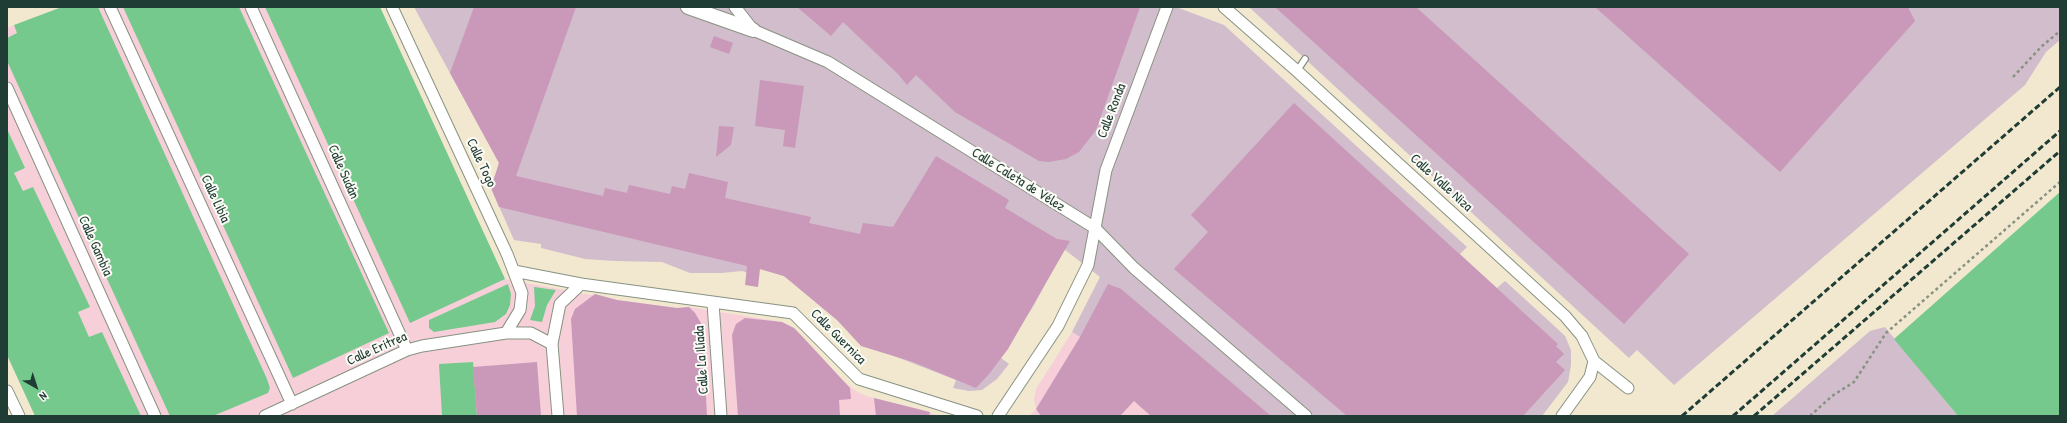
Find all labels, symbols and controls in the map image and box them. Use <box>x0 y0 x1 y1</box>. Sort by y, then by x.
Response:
street label: Calle Ronda <box>1094 81 1130 141</box>
street label: Calle Togo <box>462 136 500 190</box>
street label: Calle Sudán <box>324 142 362 202</box>
street label: Calle Caleta de Vélez <box>968 145 1068 215</box>
street label: Calle Valle Niza <box>1406 151 1476 215</box>
street label: Calle Libia <box>197 172 233 226</box>
street label: Calle Gambia <box>74 213 116 279</box>
street label: Calle Guernica <box>807 306 869 368</box>
street label: Calle La Ilíada <box>691 325 713 395</box>
street label: Calle Eritrea <box>344 328 410 370</box>
north arrow <box>16 367 56 407</box>
text: N <box>37 389 50 404</box>

